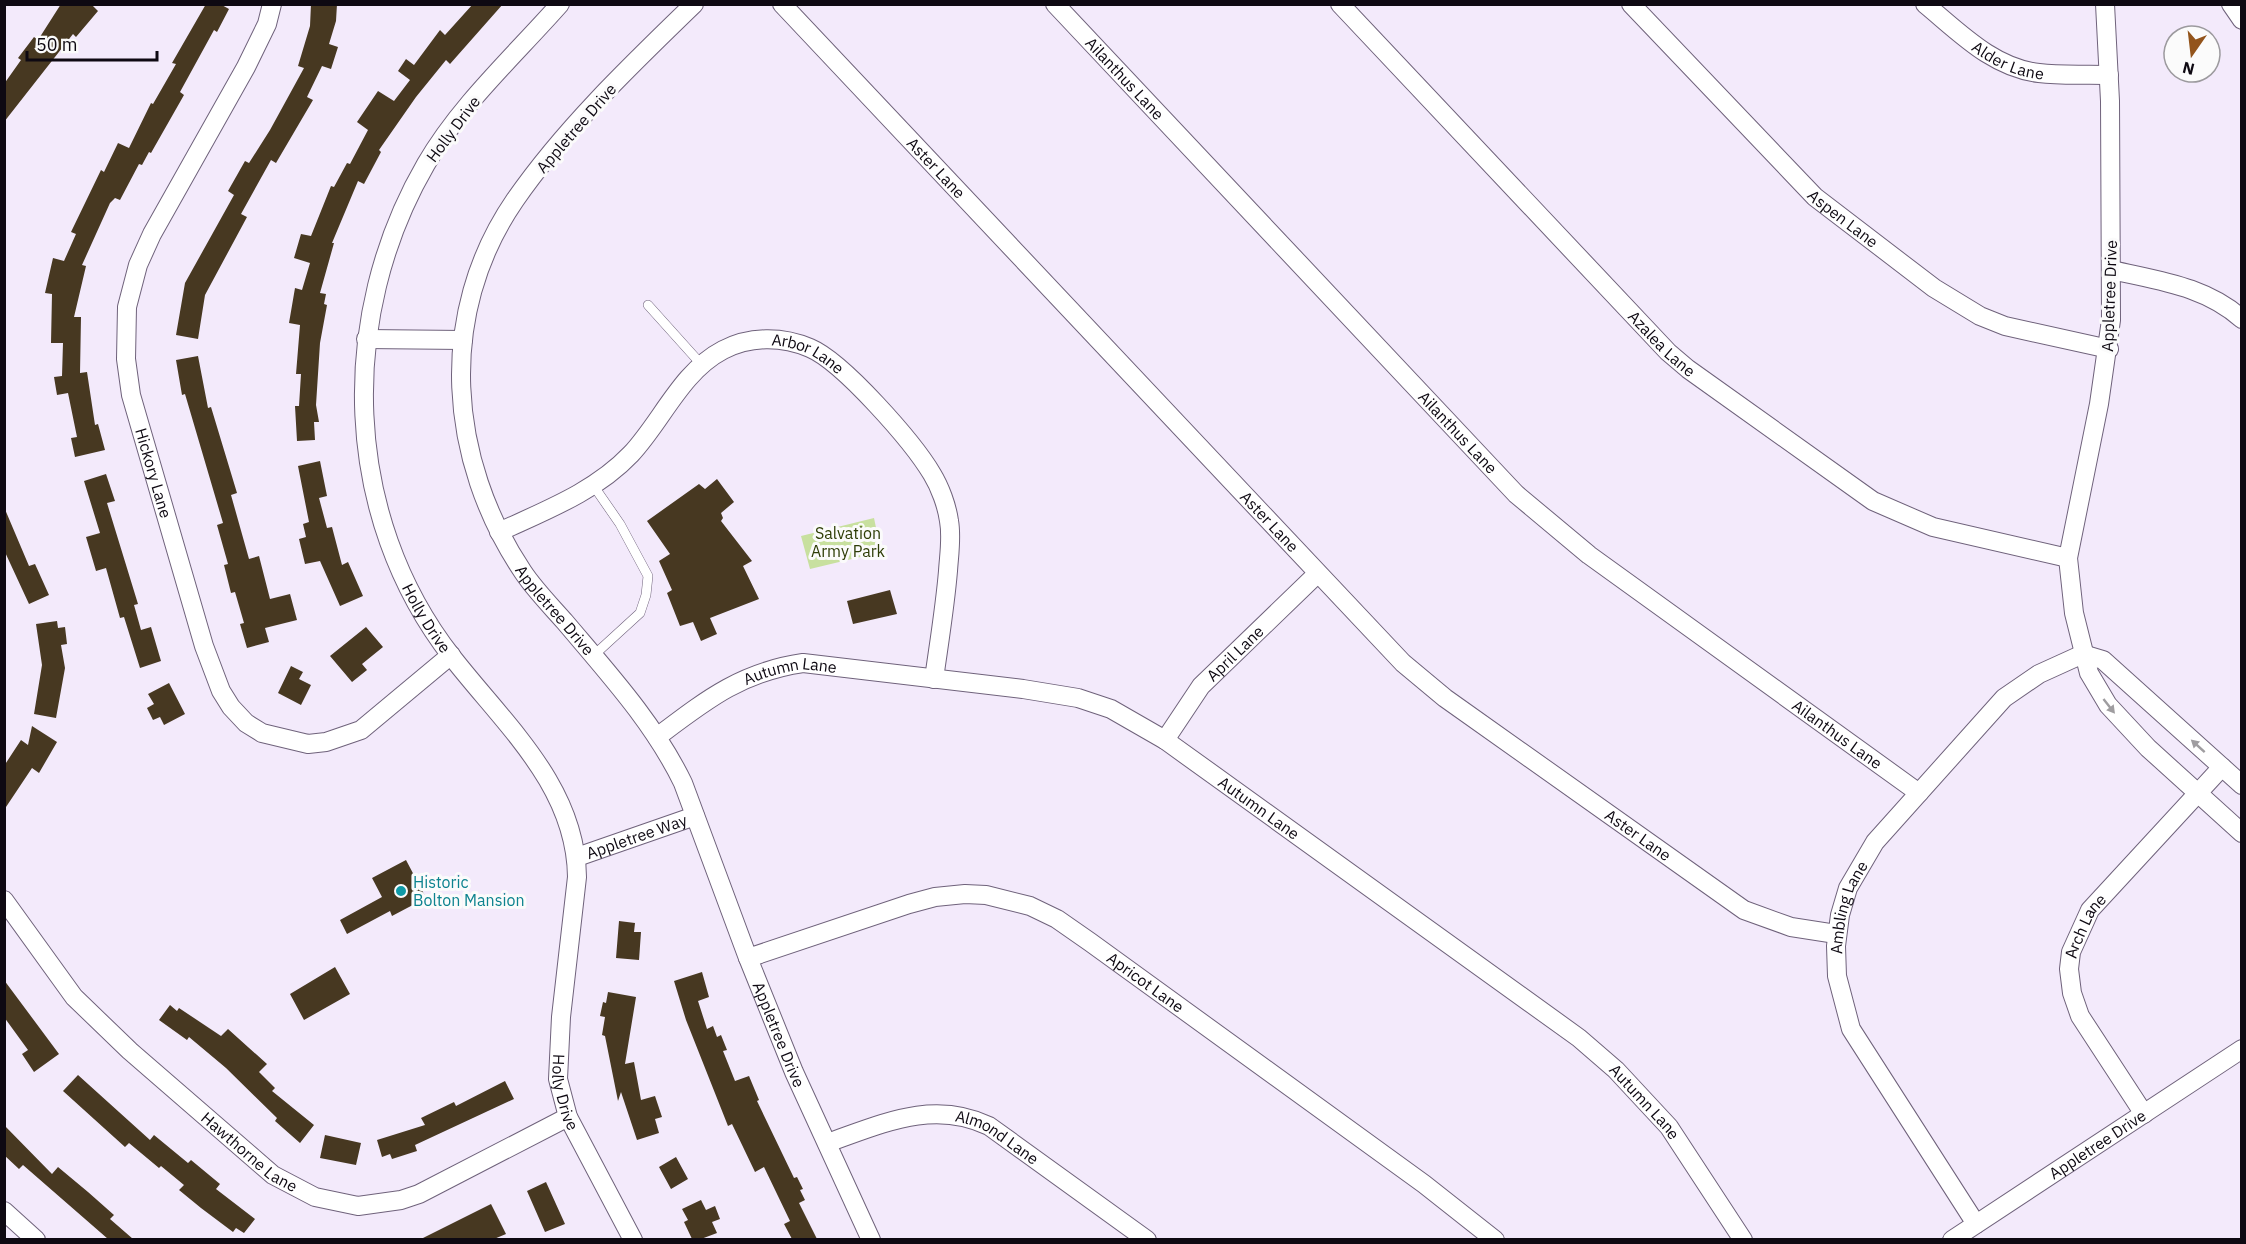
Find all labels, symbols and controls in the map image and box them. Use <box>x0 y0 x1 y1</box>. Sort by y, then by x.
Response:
scale bar <box>27 24 158 62</box>
north arrow <box>2162 24 2222 84</box>
text: 50 m <box>36 33 78 56</box>
street label: Ailanthus Lane <box>1081 33 1169 124</box>
street label: Alder Lane <box>1968 36 2045 84</box>
text: N <box>2180 57 2196 80</box>
street label: Appletree Drive <box>532 79 620 177</box>
street label: Holly Drive <box>422 92 484 166</box>
street label: Aster Lane <box>903 133 970 203</box>
street label: Aspen Lane <box>1803 185 1882 252</box>
street label: Appletree Drive <box>2097 240 2121 352</box>
street label: Azalea Lane <box>1624 306 1699 381</box>
street label: Arbor Lane <box>771 329 848 378</box>
street label: Ailanthus Lane <box>1414 387 1502 478</box>
street label: Hickory Lane <box>131 426 176 520</box>
street label: Aster Lane <box>1236 487 1303 556</box>
park label: Salvation Army Park <box>811 523 886 561</box>
street label: Appletree Drive <box>511 561 599 659</box>
street label: Holly Drive <box>398 580 455 657</box>
street label: April Lane <box>1202 621 1268 685</box>
street label: Autumn Lane <box>740 653 838 689</box>
street label: Ailanthus Lane <box>1788 695 1886 773</box>
one-way arrow <box>2102 698 2114 713</box>
one-way arrow <box>2191 740 2206 753</box>
street label: Autumn Lane <box>1214 772 1304 844</box>
street label: Aster Lane <box>1601 805 1675 865</box>
street label: Appletree Way <box>583 810 690 863</box>
street label: Ambling Lane <box>1826 857 1872 955</box>
place label: Historic Bolton Mansion <box>413 872 525 910</box>
marker: Historic Bolton Mansion <box>394 884 408 898</box>
street label: Arch Lane <box>2060 889 2110 960</box>
street label: Apricot Lane <box>1103 948 1188 1017</box>
street label: Appletree Drive <box>749 979 810 1090</box>
street label: Holly Drive <box>548 1054 583 1134</box>
street label: Autumn Lane <box>1605 1060 1684 1143</box>
street label: Appletree Drive <box>2045 1105 2150 1183</box>
street label: Almond Lane <box>954 1106 1043 1169</box>
street label: Hawthorne Lane <box>197 1107 301 1196</box>

